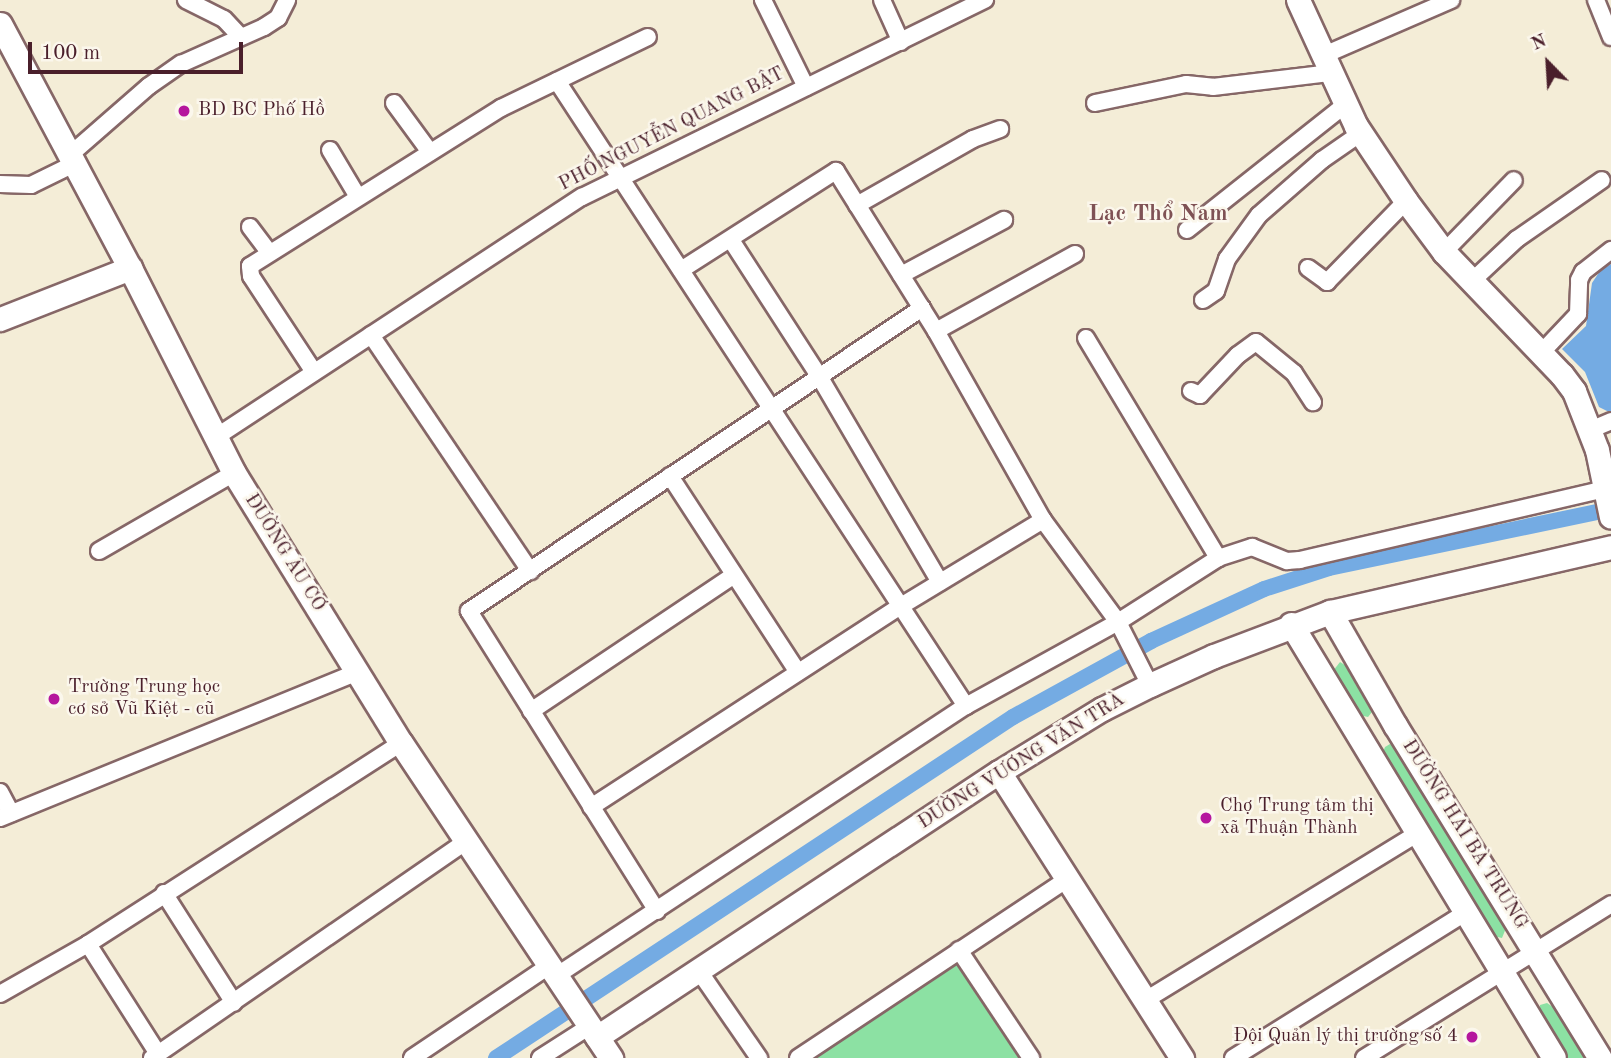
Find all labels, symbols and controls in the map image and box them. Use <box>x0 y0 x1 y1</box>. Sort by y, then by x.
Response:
scale bar <box>32 28 247 72</box>
north arrow <box>1513 28 1583 98</box>
text: N <box>1529 32 1550 55</box>
text: 100 m <box>41 43 100 64</box>
street label: PHỐ NGUYỄN QUANG BẬT <box>556 63 788 197</box>
place label: BD BC Phố Hồ <box>198 100 325 122</box>
marker: BD BC Phố Hồ <box>176 103 192 119</box>
district label: Lạc Thổ Nam <box>1088 200 1228 228</box>
street label: ĐƯỜNG ÂU CƠ <box>239 490 329 616</box>
place label: Trường Trung học cơ sở Vũ Kiệt - cũ <box>68 677 220 721</box>
street label: ĐƯỜNG VƯƠNG VĂN TRÀ <box>915 689 1129 835</box>
marker: Trường Trung học cơ sở Vũ Kiệt - cũ <box>46 691 62 707</box>
street label: ĐƯỜNG HAI BÀ TRƯNG <box>1396 736 1532 934</box>
place label: Chợ Trung tâm thị xã Thuận Thành <box>1220 796 1374 840</box>
marker: Chợ Trung tâm thị xã Thuận Thành <box>1198 810 1214 826</box>
place label: Đội Quản lý thị trường số 4 <box>1233 1026 1458 1048</box>
marker: Đội Quản lý thị trường số 4 <box>1464 1029 1480 1045</box>

